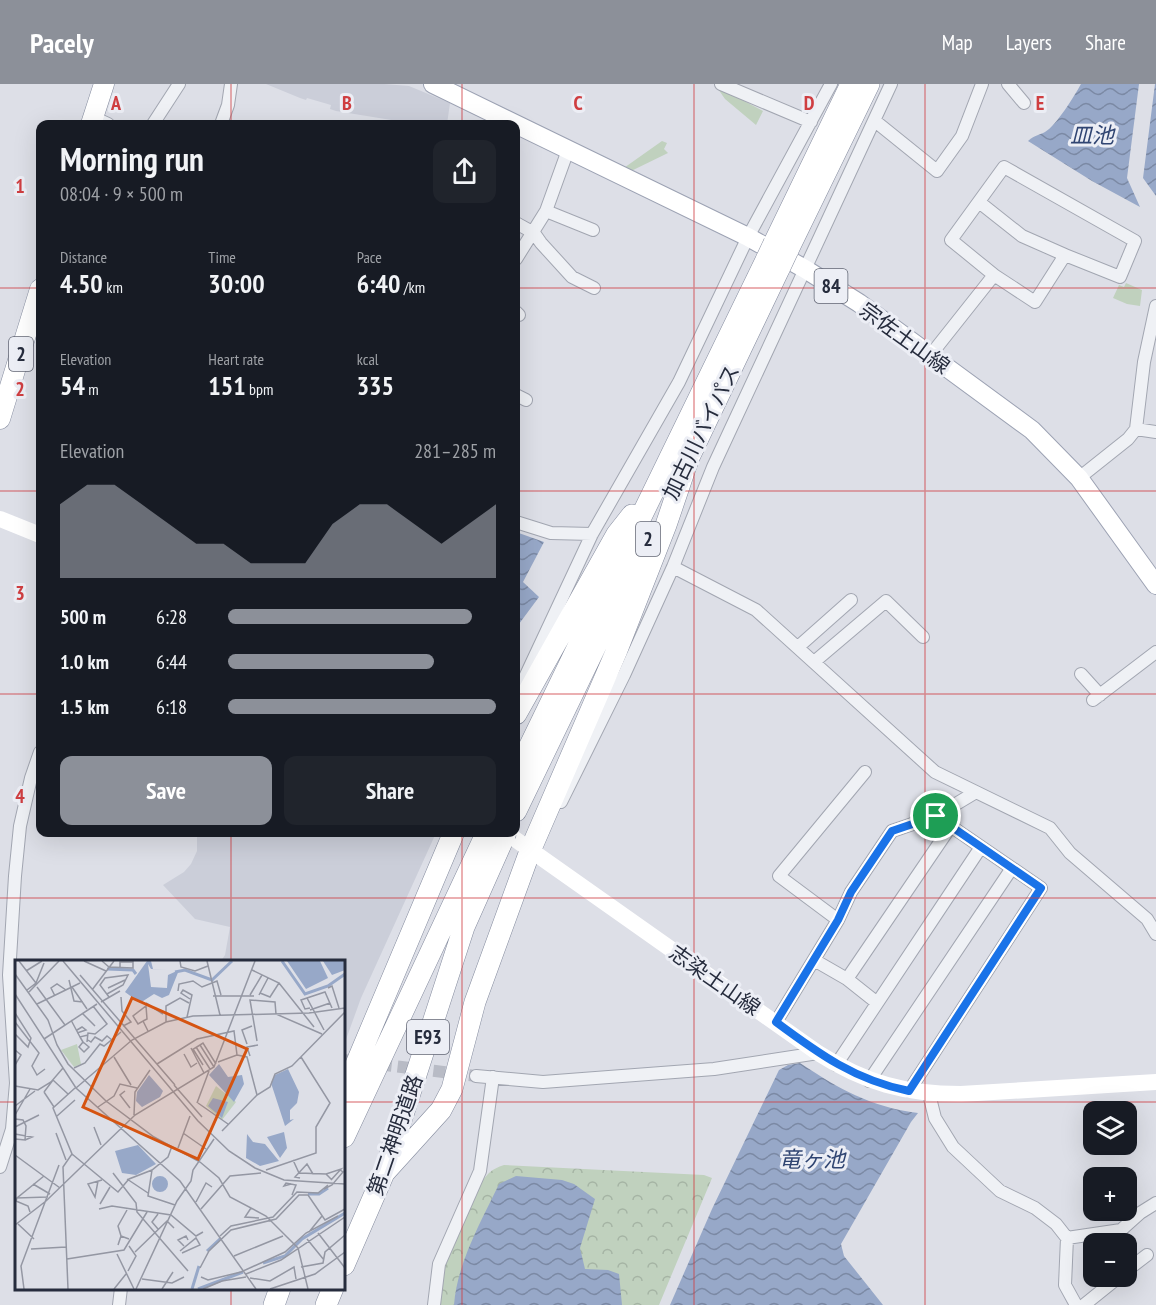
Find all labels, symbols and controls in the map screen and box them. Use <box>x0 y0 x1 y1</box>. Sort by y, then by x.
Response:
text: Pacely <box>30 24 94 61</box>
text: Map <box>942 29 973 56</box>
text: Layers <box>1006 29 1052 56</box>
text: Share <box>1085 29 1126 56</box>
text: A <box>110 90 122 116</box>
text: B <box>342 90 352 116</box>
text: C <box>573 90 583 116</box>
text: D <box>804 90 815 116</box>
text: E <box>1036 90 1044 116</box>
water label: 皿池 <box>1070 121 1116 149</box>
text: Morning run <box>60 137 204 180</box>
button: share <box>433 140 496 203</box>
text: 1 <box>15 173 25 199</box>
text: 08:04 · 9 × 500 m <box>60 181 183 207</box>
text: Distance <box>60 247 107 267</box>
text: Time <box>208 247 236 267</box>
text: Pace <box>357 247 382 267</box>
text: 4.50 <box>60 267 103 300</box>
text: 30:00 <box>208 267 265 300</box>
text: 6:40 <box>357 267 400 300</box>
road number: 84 <box>814 269 848 303</box>
text: km <box>103 277 123 297</box>
text: /km <box>400 277 425 297</box>
street label: 宗佐土山線 <box>855 296 955 380</box>
road number: 2 <box>9 337 33 371</box>
text: Elevation <box>60 349 111 369</box>
text: Heart rate <box>208 349 264 369</box>
text: kcal <box>357 349 379 369</box>
street label: 加古川バイパス <box>657 360 745 504</box>
text: 54 <box>60 369 85 402</box>
text: 151 <box>208 369 246 402</box>
text: 335 <box>357 369 394 402</box>
text: 2 <box>15 376 25 402</box>
text: m <box>85 379 99 399</box>
text: bpm <box>246 379 273 399</box>
text: Elevation <box>60 438 124 464</box>
text: 281–285 m <box>414 438 496 464</box>
road number: 2 <box>636 522 660 556</box>
text: 3 <box>15 580 25 606</box>
text: 500 m <box>60 604 106 630</box>
text: 6:28 <box>156 604 187 630</box>
text: 1.0 km <box>60 649 109 675</box>
text: 6:44 <box>156 649 187 675</box>
text: 1.5 km <box>60 694 109 720</box>
text: 6:18 <box>156 694 187 720</box>
button: Save <box>60 756 272 825</box>
button: Share <box>284 756 496 825</box>
text: 4 <box>15 783 25 809</box>
pin <box>910 790 961 841</box>
icon: arrive <box>919 799 952 832</box>
street label: 志染土山線 <box>664 939 766 1021</box>
inset map <box>15 960 345 1290</box>
road number: E93 <box>407 1020 449 1054</box>
street label: 第二神明道路 <box>362 1071 428 1199</box>
map controls <box>1083 1101 1137 1287</box>
button: layers <box>1083 1101 1137 1155</box>
water label: 竜ヶ池 <box>779 1145 847 1173</box>
button: + <box>1083 1167 1137 1221</box>
button: − <box>1083 1233 1137 1287</box>

